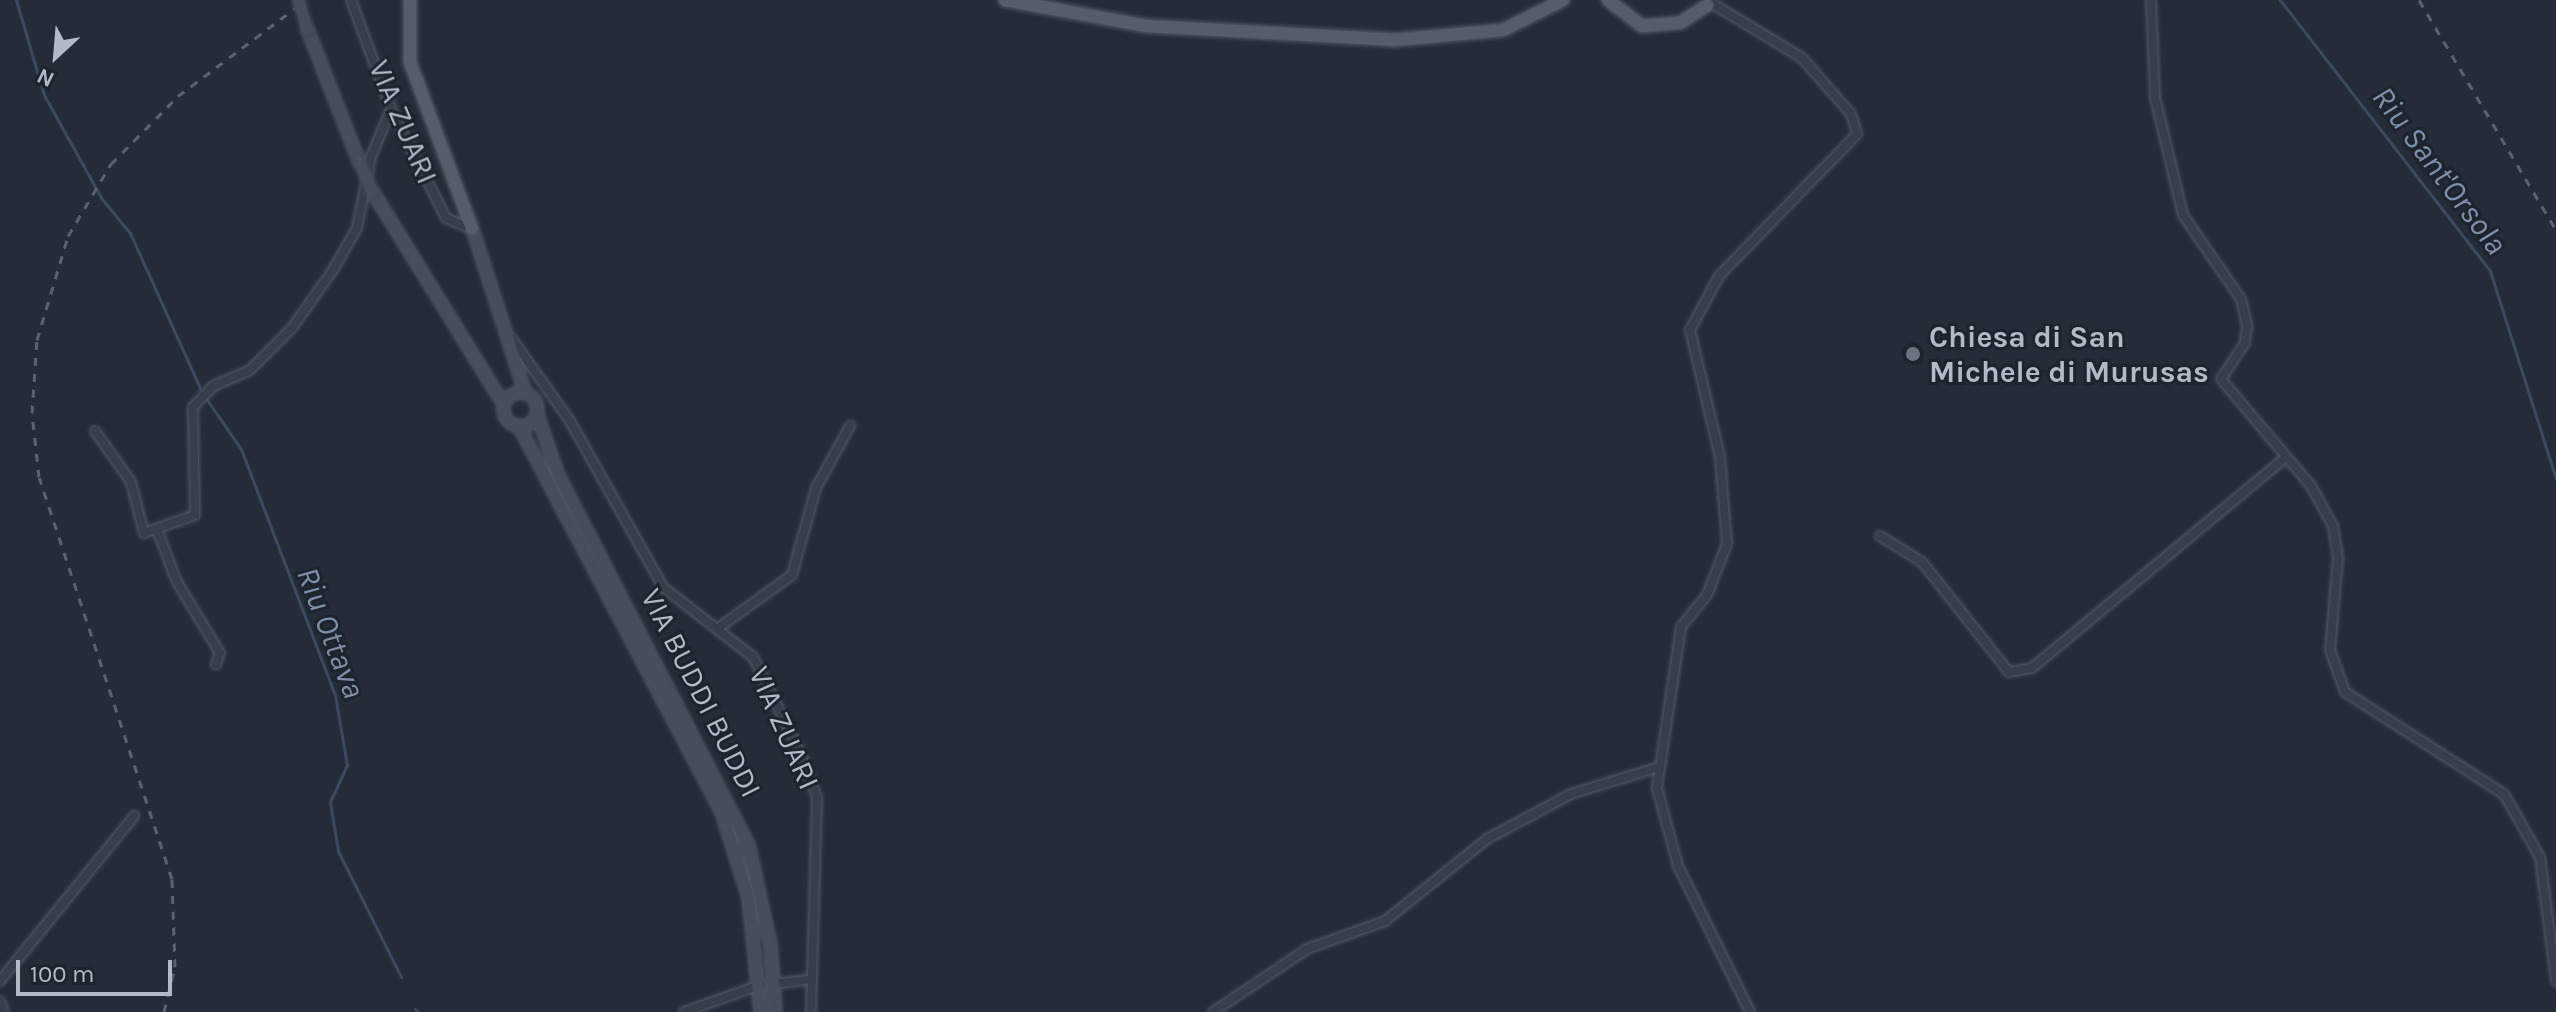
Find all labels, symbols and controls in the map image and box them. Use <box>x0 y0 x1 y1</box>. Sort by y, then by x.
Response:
north arrow <box>16 16 96 96</box>
street label: VIA ZUARI <box>361 55 445 189</box>
text: N <box>33 62 58 93</box>
water label: Riu Sant'Orsola <box>2363 79 2515 263</box>
place label: Chiesa di San Michele di Murusas <box>1929 319 2209 390</box>
marker: Chiesa di San Michele di Murusas <box>1904 345 1922 363</box>
water label: Riu Ottava <box>287 562 373 704</box>
street label: VIA BUDDI BUDDI <box>633 583 769 803</box>
street label: VIA ZUARI <box>741 661 827 795</box>
scale bar <box>20 944 176 994</box>
text: 100 m <box>30 960 95 988</box>

